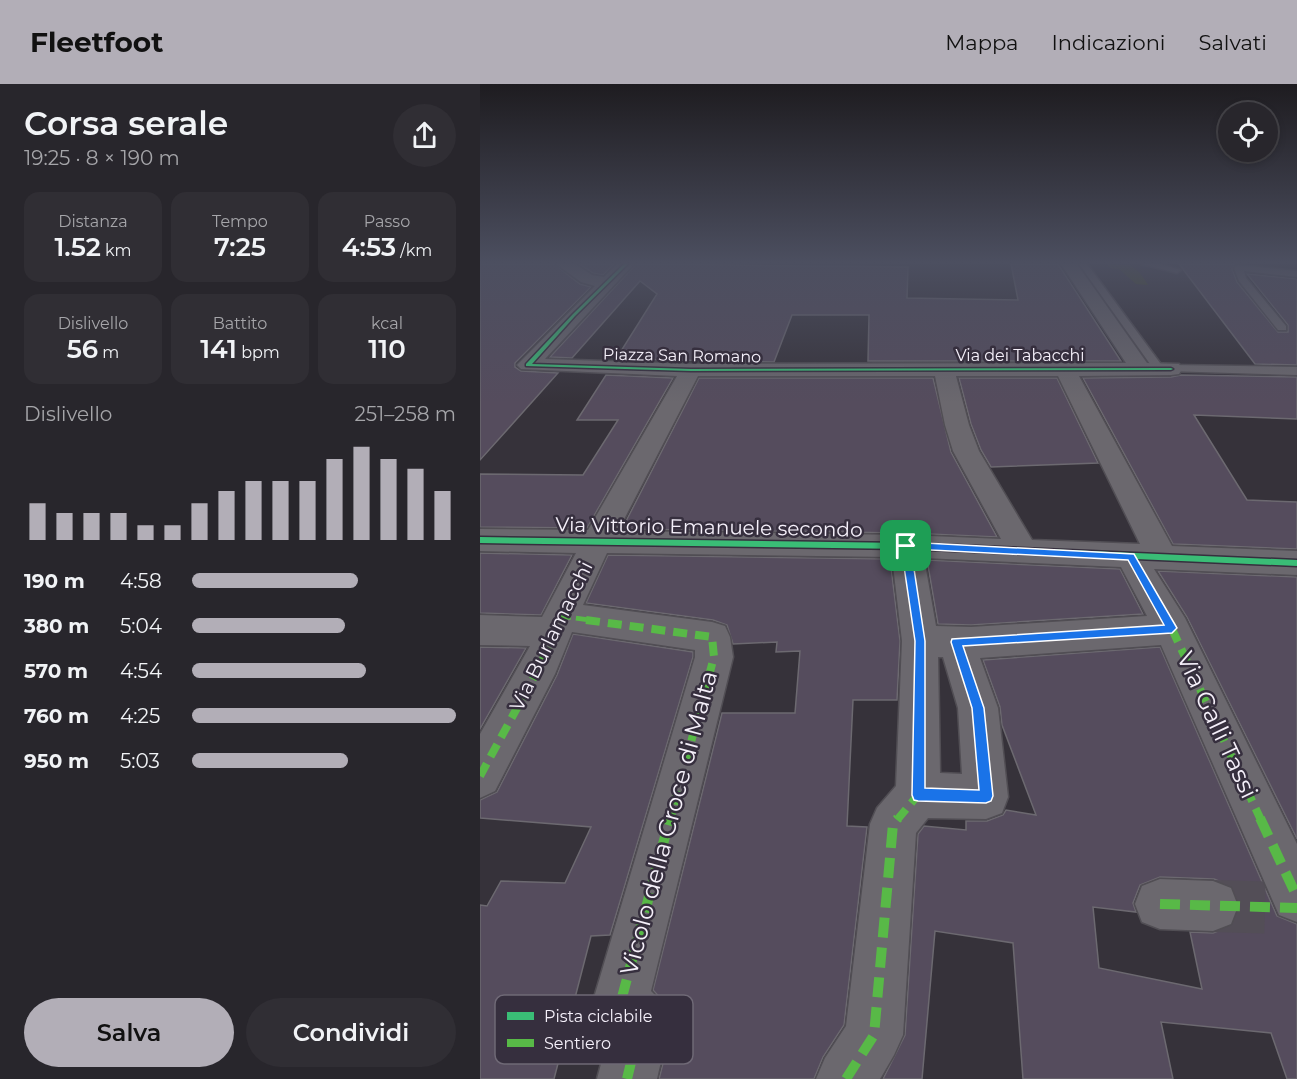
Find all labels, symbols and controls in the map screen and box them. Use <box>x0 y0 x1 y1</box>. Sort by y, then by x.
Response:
text: Fleetfoot <box>30 25 163 59</box>
text: Mappa <box>945 30 1018 55</box>
text: Indicazioni <box>1051 30 1166 55</box>
text: Salvati <box>1199 30 1267 55</box>
map controls <box>1218 102 1278 162</box>
button: locate <box>1218 102 1278 162</box>
text: Corsa serale <box>24 103 228 143</box>
button: share <box>393 104 456 167</box>
text: 19:25 · 8 × 190 m <box>24 146 180 170</box>
text: Distanza <box>58 212 128 231</box>
text: Tempo <box>212 212 268 231</box>
text: Passo <box>364 212 410 231</box>
text: 1.52 <box>54 231 101 263</box>
text: 7:25 <box>214 231 266 263</box>
text: 4:53 <box>342 231 396 263</box>
text: km <box>101 241 132 260</box>
text: /km <box>396 241 432 260</box>
text: Dislivello <box>58 314 128 333</box>
text: Battito <box>213 314 267 333</box>
text: kcal <box>371 314 403 333</box>
text: 56 <box>67 333 98 365</box>
text: 141 <box>200 333 237 365</box>
text: 110 <box>368 333 406 365</box>
text: m <box>98 343 119 362</box>
text: bpm <box>237 343 280 362</box>
street label: Piazza San Romano <box>603 345 761 366</box>
street label: Via dei Tabacchi <box>955 346 1085 365</box>
text: Dislivello <box>24 402 112 426</box>
text: 251–258 m <box>354 402 456 426</box>
street label: Via Vittorio Emanuele secondo <box>555 512 863 542</box>
pin <box>880 520 931 571</box>
icon: arrive <box>889 529 922 562</box>
street label: Via Burlamacchi <box>504 557 598 715</box>
text: 190 m <box>24 569 85 593</box>
text: 4:58 <box>120 569 162 593</box>
text: 380 m <box>24 614 89 638</box>
text: 5:04 <box>120 614 162 638</box>
street label: Via Galli Tassi <box>1171 647 1264 803</box>
text: 570 m <box>24 659 88 683</box>
text: 4:54 <box>120 659 162 683</box>
street label: Vicolo della Croce di Malta <box>614 667 723 978</box>
text: 760 m <box>24 704 89 728</box>
text: 4:25 <box>120 704 160 728</box>
text: 950 m <box>24 749 89 773</box>
text: 5:03 <box>120 749 160 773</box>
legend <box>495 995 693 1064</box>
button: Salva <box>24 998 234 1067</box>
button: Condividi <box>246 998 456 1067</box>
text: Pista ciclabile <box>544 1007 652 1026</box>
text: Sentiero <box>544 1034 611 1053</box>

